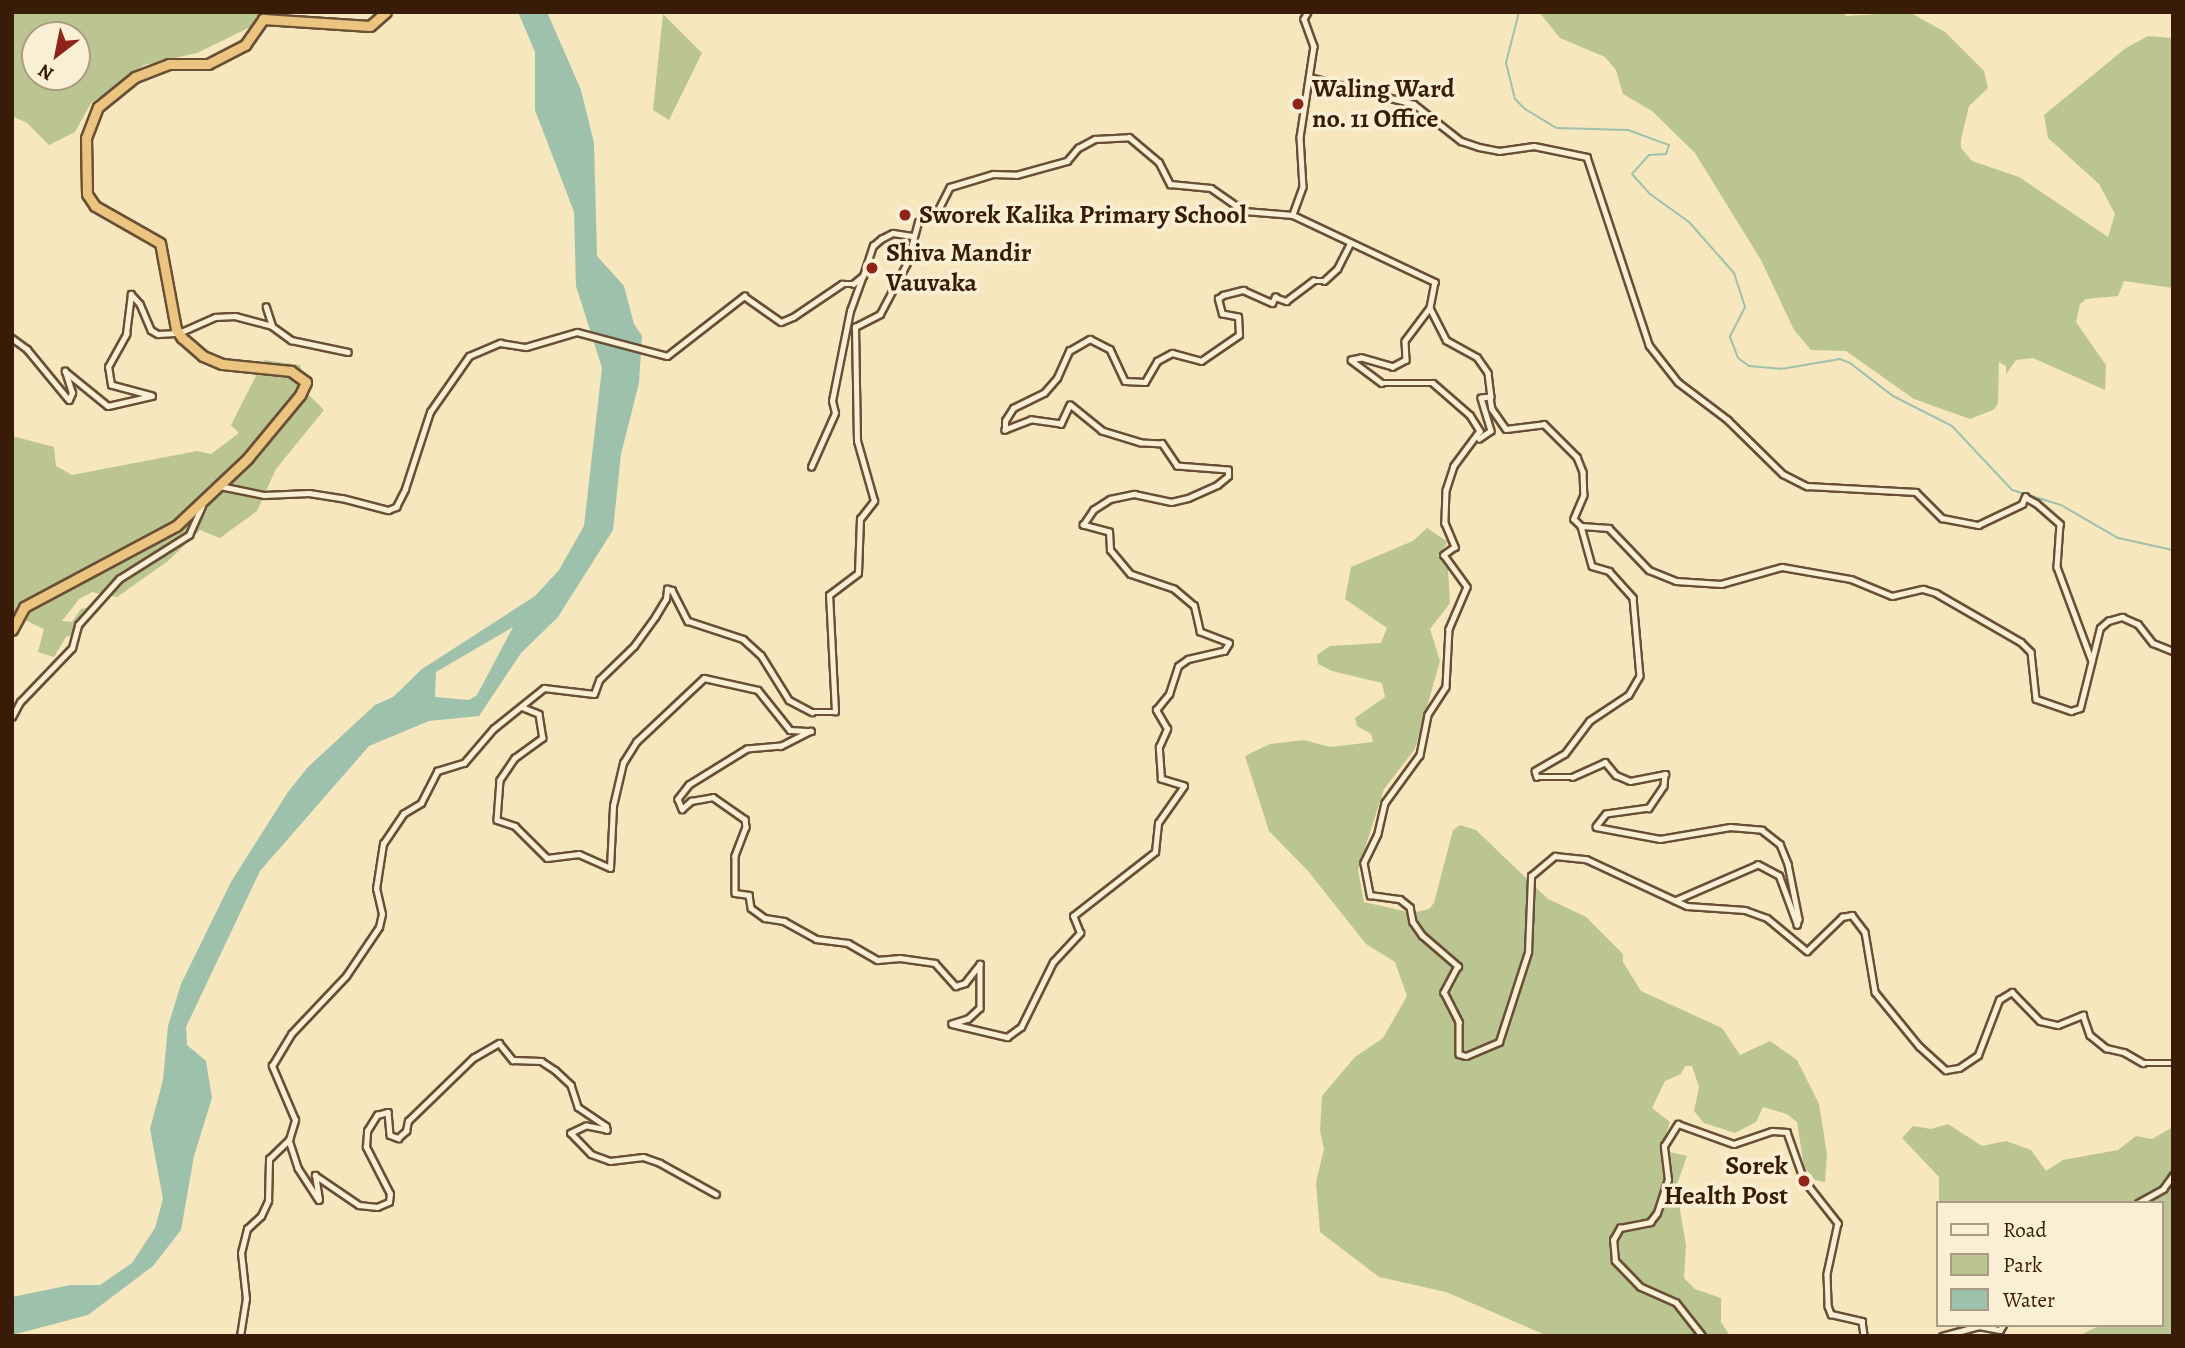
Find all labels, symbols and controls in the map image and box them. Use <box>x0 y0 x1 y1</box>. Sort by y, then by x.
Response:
north arrow <box>21 21 91 91</box>
text: N <box>33 57 59 87</box>
place label: Waling Ward no. 11 Office <box>1312 73 1455 134</box>
marker: Waling Ward no. 11 Office <box>1290 96 1306 112</box>
place label: Sworek Kalika Primary School <box>919 199 1247 231</box>
marker: Sworek Kalika Primary School <box>897 207 913 223</box>
place label: Shiva Mandir Vauvaka <box>886 237 1031 298</box>
marker: Shiva Mandir Vauvaka <box>864 260 880 276</box>
place label: Sorek Health Post <box>1664 1150 1788 1212</box>
marker: Sorek Health Post <box>1794 1171 1814 1191</box>
legend <box>1937 1201 2164 1327</box>
text: Road <box>2003 1216 2047 1244</box>
text: Park <box>2003 1251 2042 1279</box>
text: Water <box>2003 1286 2055 1314</box>

